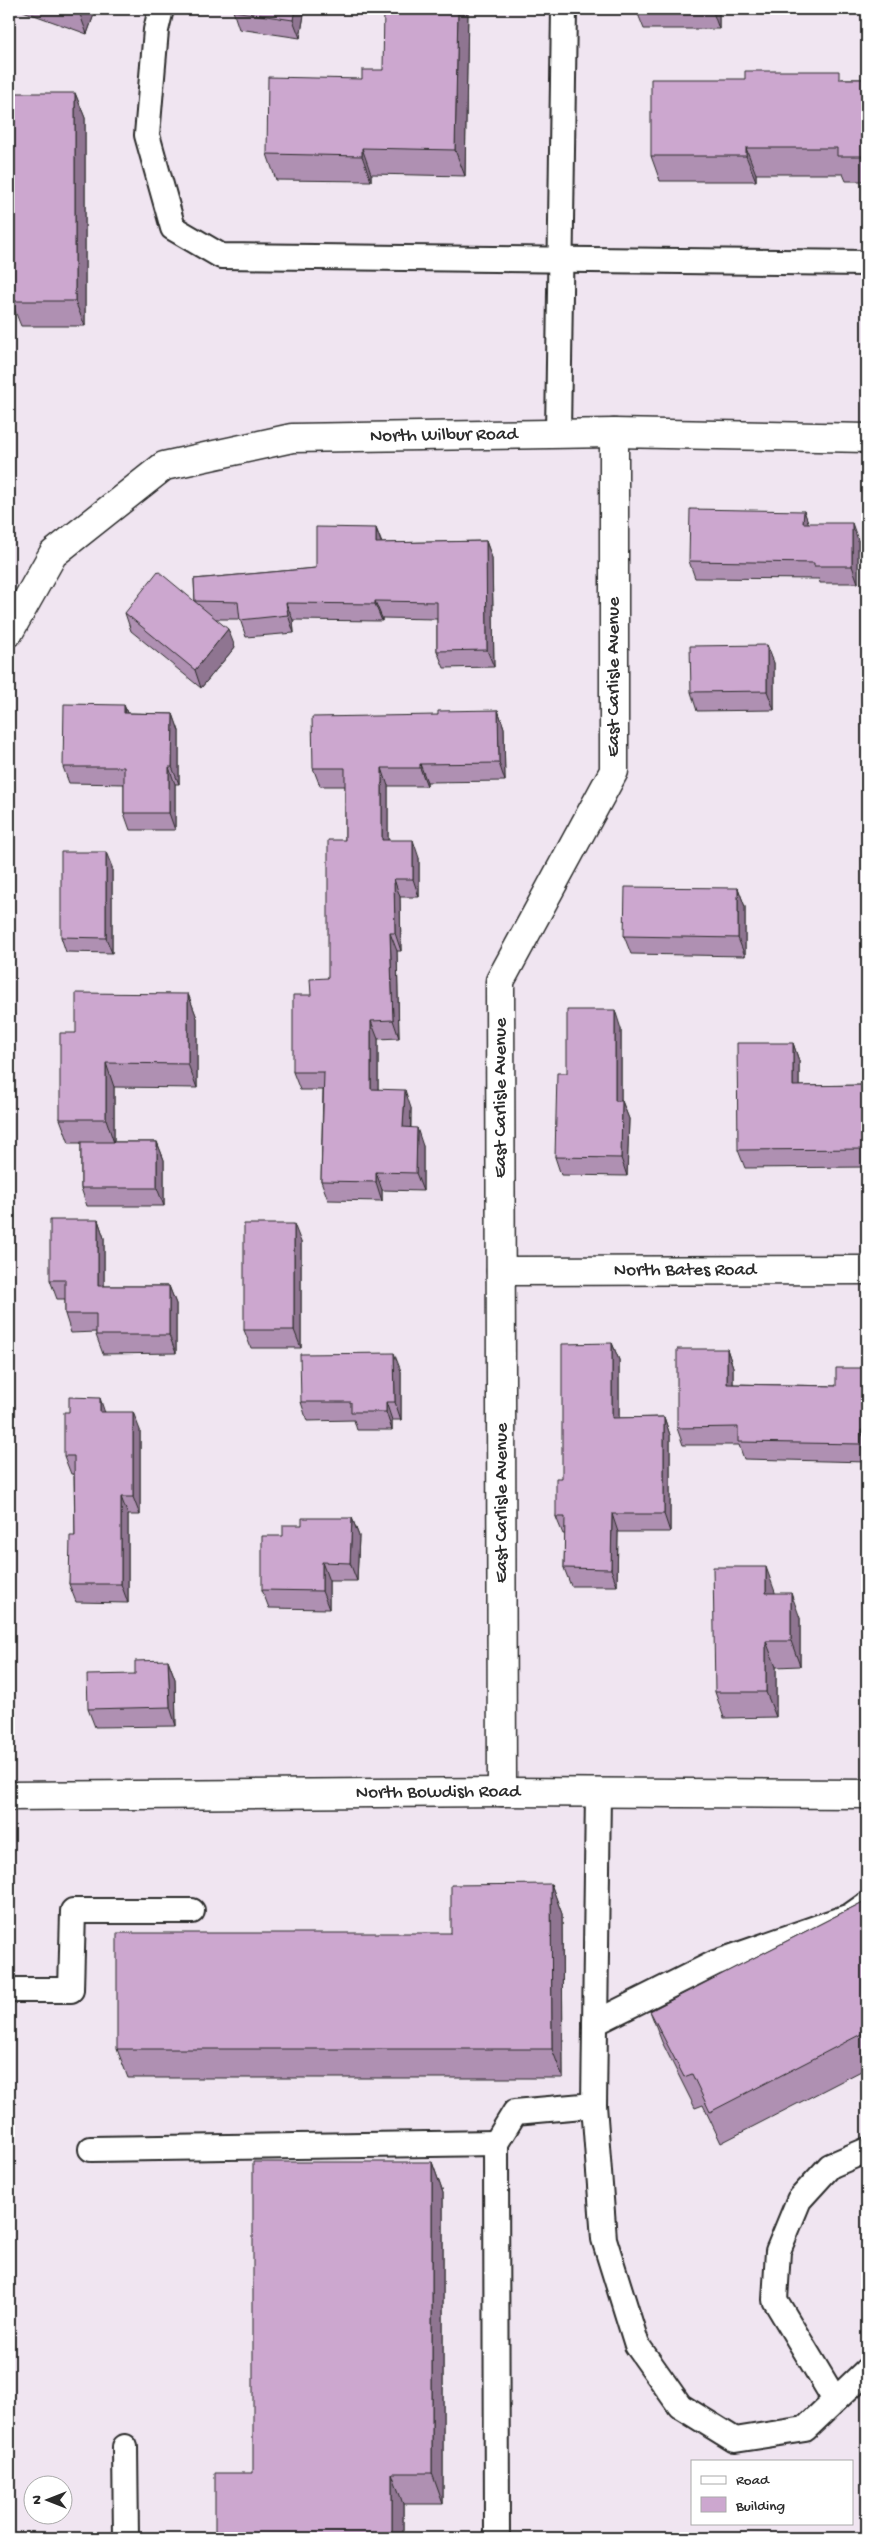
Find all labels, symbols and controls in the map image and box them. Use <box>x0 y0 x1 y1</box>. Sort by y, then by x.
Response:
street label: North Wilbur Road <box>370 423 520 448</box>
street label: East Carlisle Avenue <box>603 597 626 757</box>
street label: East Carlisle Avenue <box>490 1018 513 1178</box>
street label: North Bates Road <box>614 1259 758 1282</box>
street label: East Carlisle Avenue <box>491 1423 514 1583</box>
street label: North Bowdish Road <box>356 1780 522 1805</box>
legend <box>691 2460 854 2524</box>
text: Road <box>736 2472 770 2490</box>
north arrow <box>22 2474 72 2524</box>
text: N <box>29 2495 46 2505</box>
text: Building <box>735 2498 785 2516</box>

